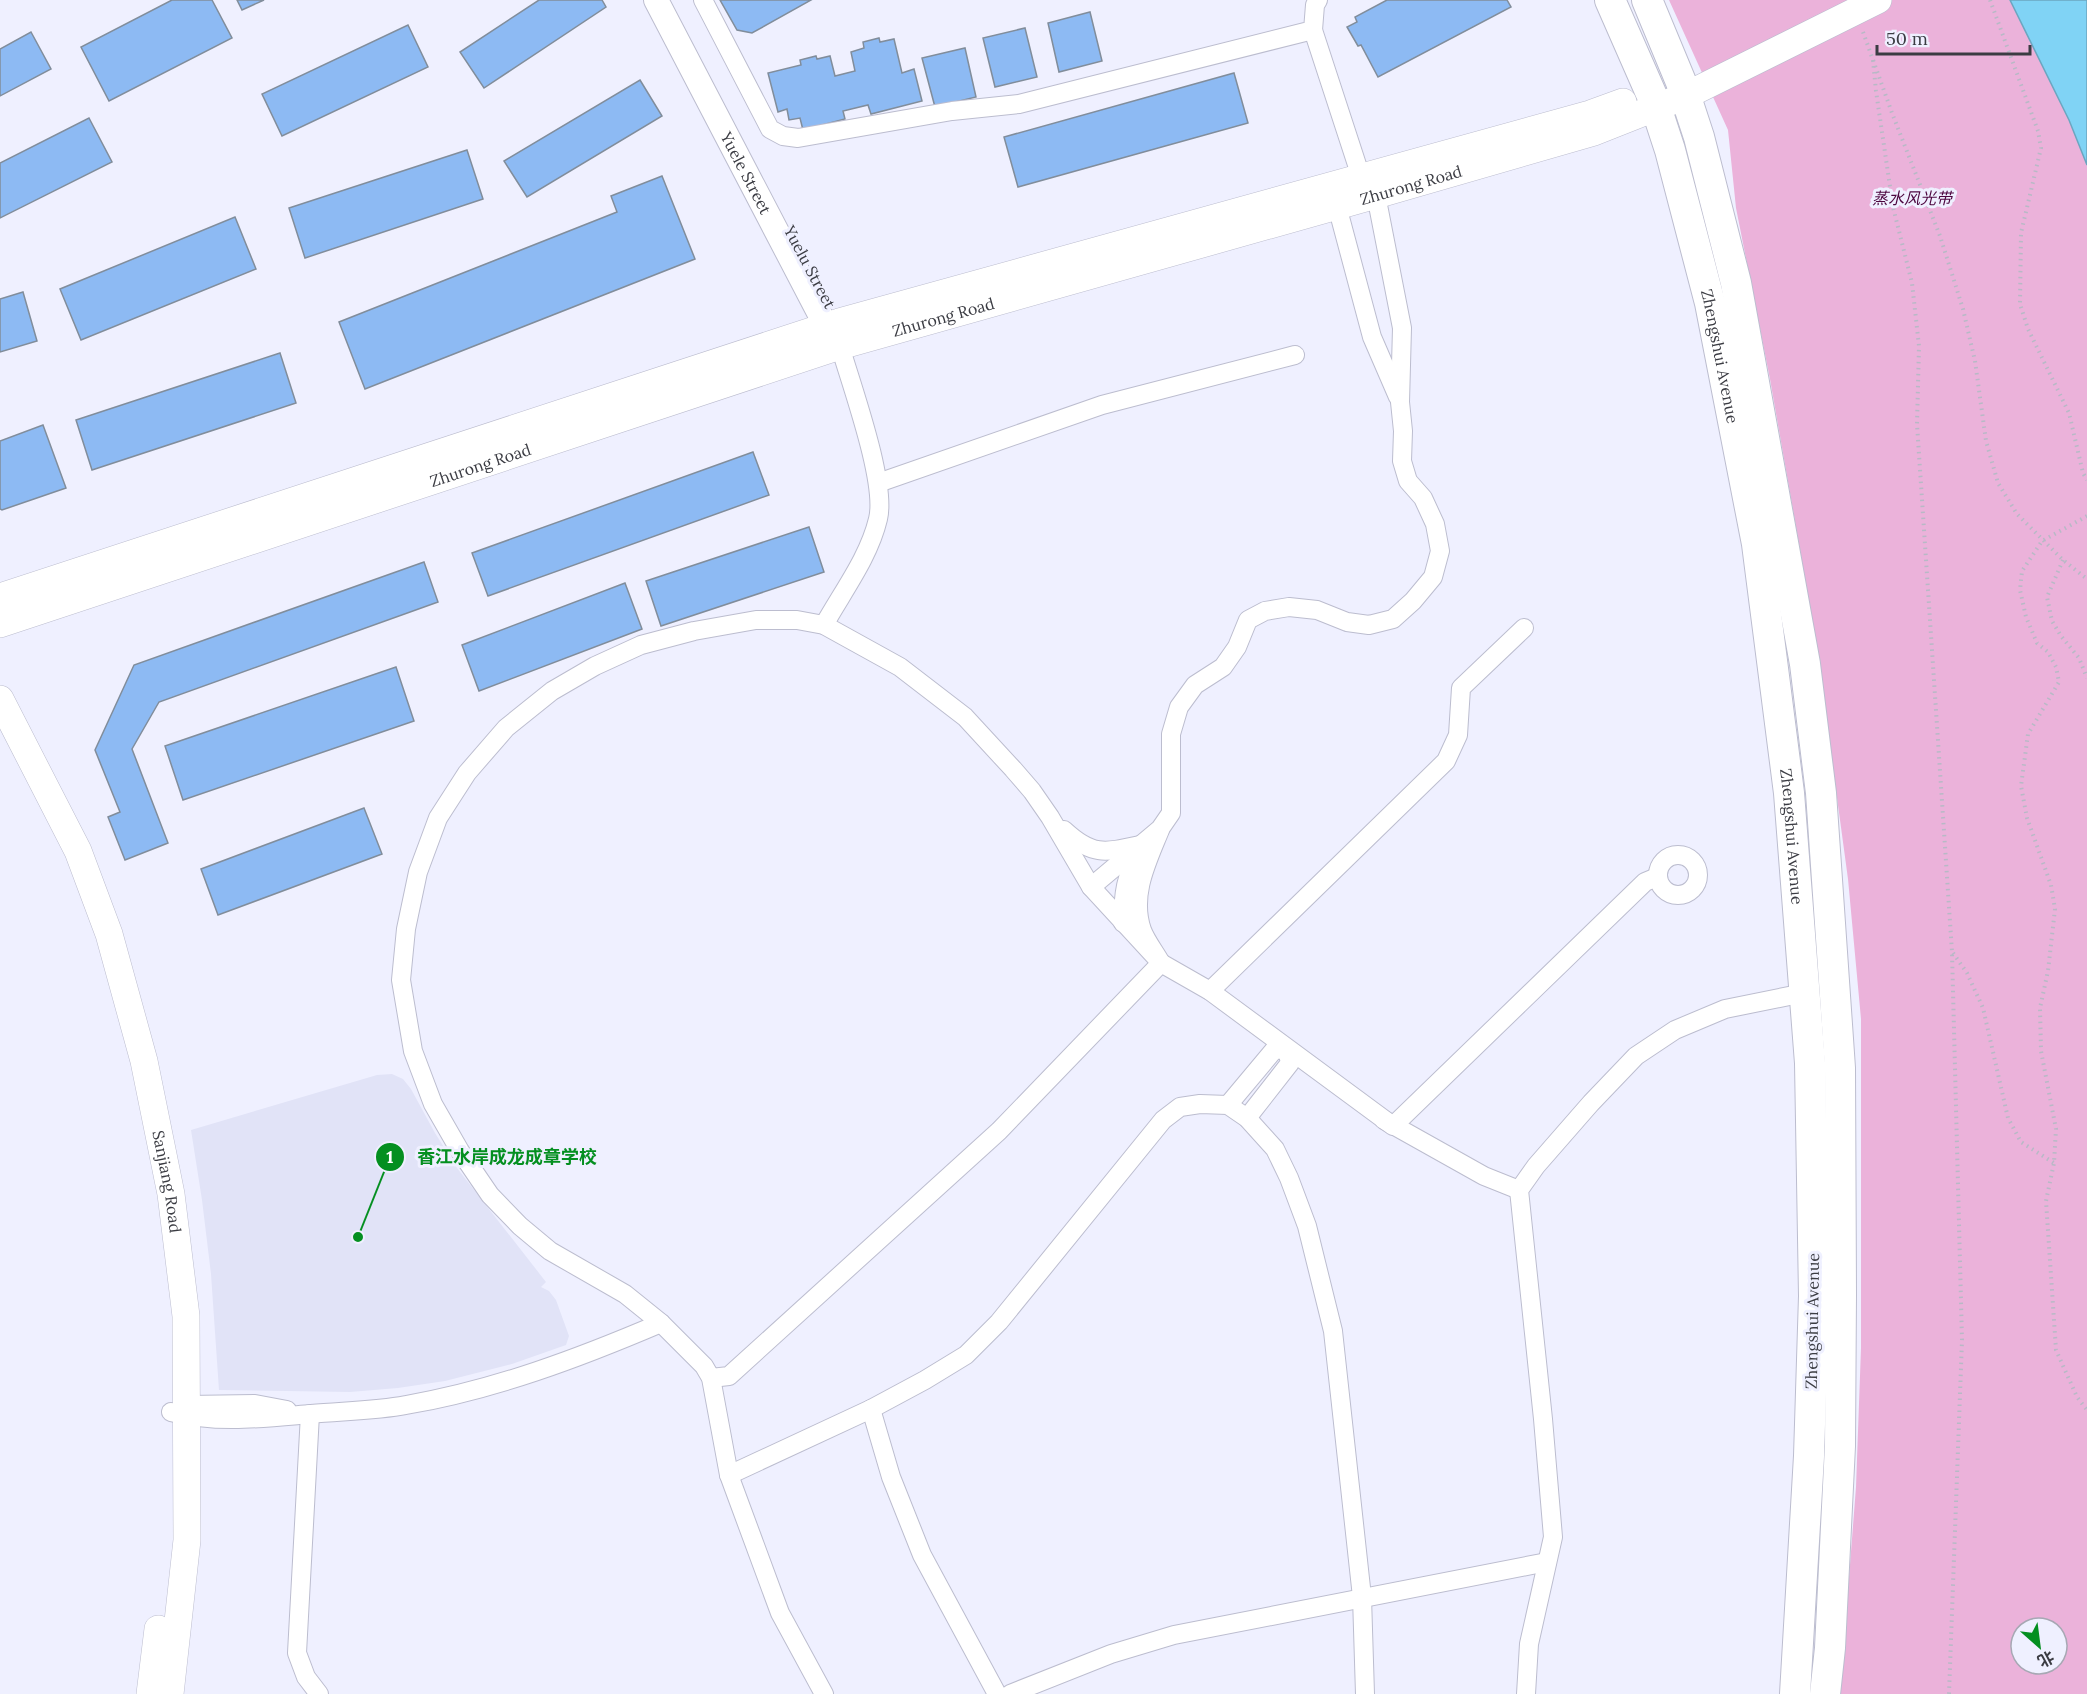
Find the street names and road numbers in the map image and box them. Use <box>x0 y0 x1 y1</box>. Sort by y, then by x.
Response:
street label: Yuele Street <box>716 127 776 218</box>
street label: Zhurong Road <box>1358 161 1465 209</box>
street label: Yuelu Street <box>779 221 841 313</box>
street label: Zhengshui Avenue <box>1697 287 1743 425</box>
street label: Zhurong Road <box>890 293 997 341</box>
street label: Zhurong Road <box>427 439 534 491</box>
street label: Zhengshui Avenue <box>1776 767 1808 905</box>
street label: Sanjiang Road <box>148 1128 186 1234</box>
street label: Zhengshui Avenue <box>1801 1252 1823 1389</box>

